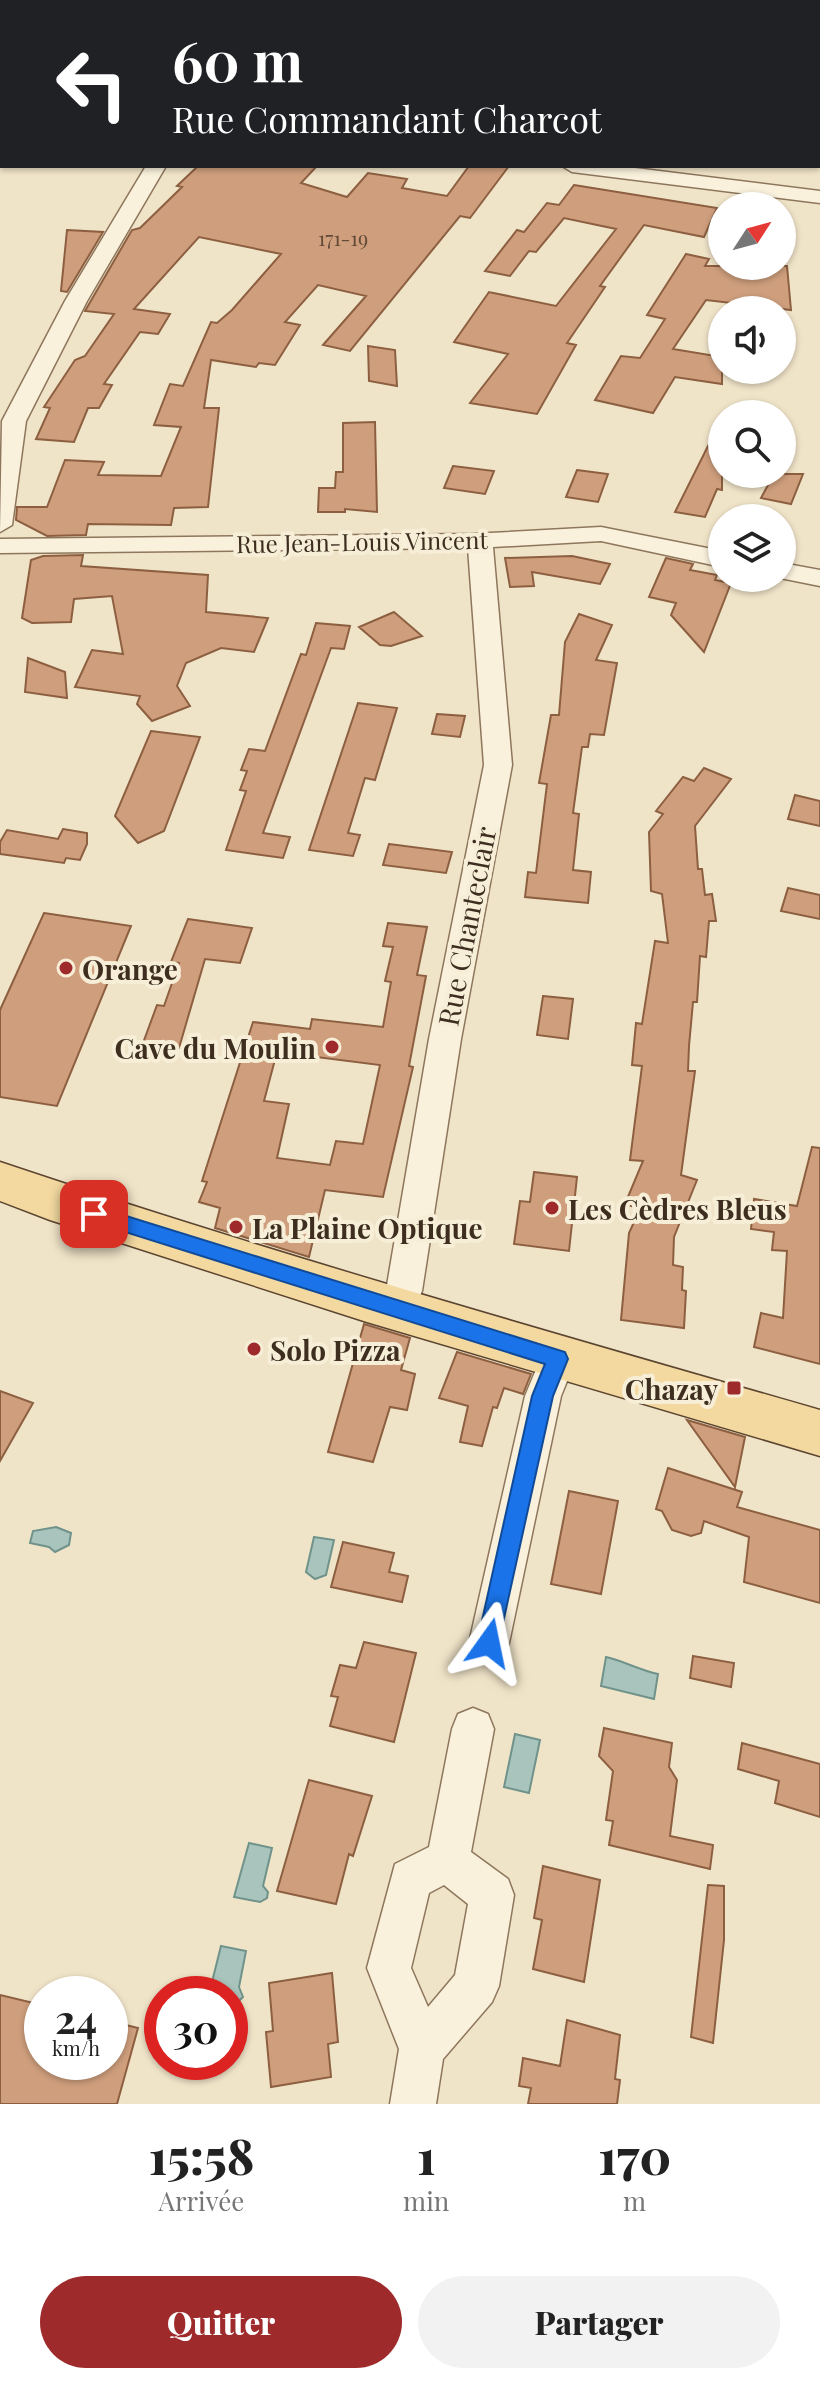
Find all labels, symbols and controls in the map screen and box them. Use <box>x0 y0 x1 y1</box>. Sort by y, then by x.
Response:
text: 60 m <box>172 22 303 97</box>
icon: left <box>40 32 144 136</box>
text: Rue Commandant Charcot <box>172 94 602 142</box>
north arrow <box>708 192 796 280</box>
map controls <box>708 192 796 592</box>
house number: 171-19 <box>318 224 368 251</box>
button: sound <box>708 296 796 384</box>
button: search <box>708 400 796 488</box>
button: layers <box>708 504 796 592</box>
street label: Rue Jean-Louis Vincent <box>236 523 489 559</box>
street label: Rue Chanteclair <box>429 823 504 1029</box>
place label: Orange <box>82 950 178 987</box>
marker: Orange <box>57 959 75 977</box>
place label: Cave du Moulin <box>114 1029 316 1066</box>
marker: Cave du Moulin <box>323 1038 341 1056</box>
pin <box>60 1180 128 1248</box>
place label: Les Cèdres Bleus <box>568 1190 787 1227</box>
icon: arrive <box>72 1192 116 1236</box>
marker: Les Cèdres Bleus <box>543 1199 561 1217</box>
place label: La Plaine Optique <box>252 1209 483 1246</box>
marker: La Plaine Optique <box>227 1218 245 1236</box>
place label: Solo Pizza <box>270 1331 401 1368</box>
marker: Solo Pizza <box>245 1340 263 1358</box>
place label: Chazay <box>625 1370 718 1407</box>
marker: Chazay <box>725 1379 743 1397</box>
position arrow <box>447 1601 531 1685</box>
speed limit sign: 30 <box>144 1976 248 2080</box>
text: 24 <box>55 1991 97 2044</box>
text: km/h <box>52 2034 100 2061</box>
text: 15:58 <box>149 2123 254 2187</box>
text: 1 <box>417 2123 436 2187</box>
text: 170 <box>598 2123 671 2187</box>
text: Arrivée <box>159 2183 245 2218</box>
text: min <box>403 2183 449 2218</box>
text: m <box>623 2183 646 2218</box>
button: Quitter <box>40 2276 402 2368</box>
button: Partager <box>418 2276 780 2368</box>

